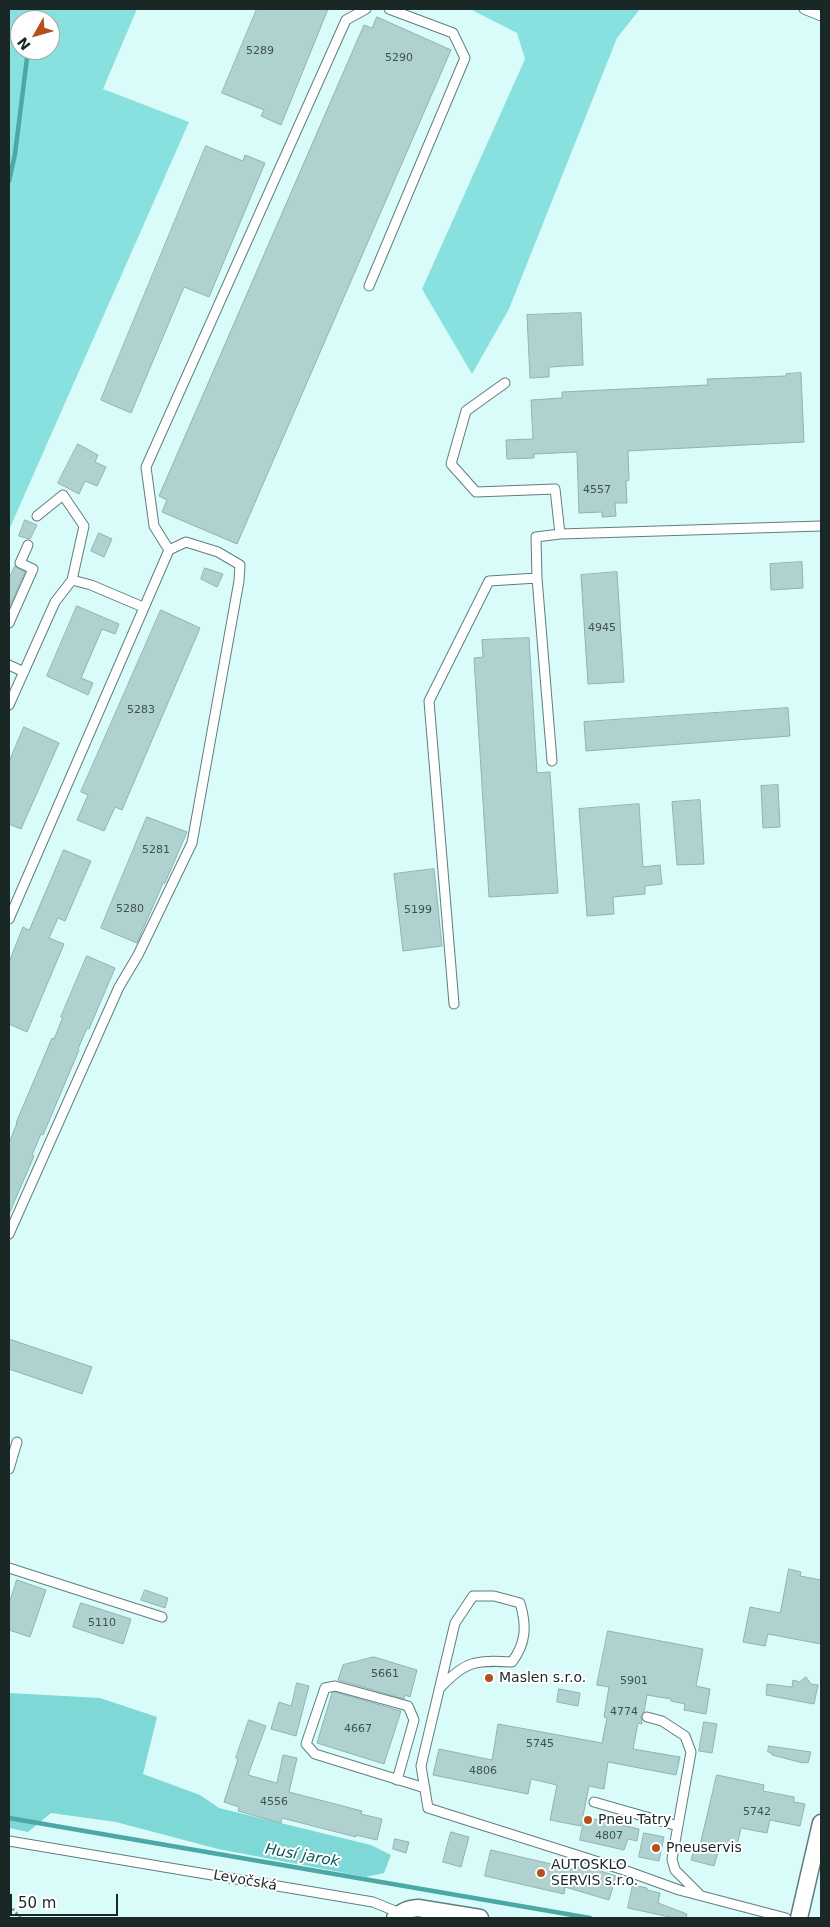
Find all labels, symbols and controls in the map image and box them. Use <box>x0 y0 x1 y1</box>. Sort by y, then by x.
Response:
north arrow <box>10 10 60 60</box>
text: N <box>14 34 34 53</box>
house number: 5289 <box>246 44 274 58</box>
house number: 5290 <box>385 51 413 65</box>
house number: 4557 <box>583 483 611 497</box>
house number: 4945 <box>588 621 616 635</box>
house number: 5283 <box>127 703 155 717</box>
house number: 5281 <box>142 843 170 857</box>
house number: 5280 <box>116 902 144 916</box>
house number: 5199 <box>404 903 432 917</box>
house number: 5110 <box>88 1616 116 1630</box>
house number: 5661 <box>371 1667 399 1681</box>
place label: Maslen s.r.o. <box>499 1670 586 1686</box>
marker: Maslen s.r.o. <box>483 1672 495 1684</box>
house number: 5901 <box>620 1674 648 1688</box>
house number: 4774 <box>610 1705 638 1719</box>
house number: 4667 <box>344 1722 372 1736</box>
house number: 5745 <box>526 1737 554 1751</box>
house number: 4806 <box>469 1764 497 1778</box>
house number: 4556 <box>260 1795 288 1809</box>
house number: 5742 <box>743 1805 771 1819</box>
place label: Pneu Tatry <box>598 1812 671 1828</box>
marker: Pneu Tatry <box>582 1814 594 1826</box>
house number: 4807 <box>595 1829 623 1843</box>
place label: Pneuservis <box>666 1840 742 1856</box>
water label: Husí jarok <box>264 1841 340 1871</box>
marker: Pneuservis <box>650 1842 662 1854</box>
place label: AUTOSKLO SERVIS s.r.o. <box>551 1857 638 1890</box>
street label: Levočská <box>212 1867 278 1895</box>
marker: AUTOSKLO SERVIS s.r.o. <box>535 1867 547 1879</box>
scale bar <box>12 1884 120 1916</box>
text: 50 m <box>18 1894 56 1912</box>

